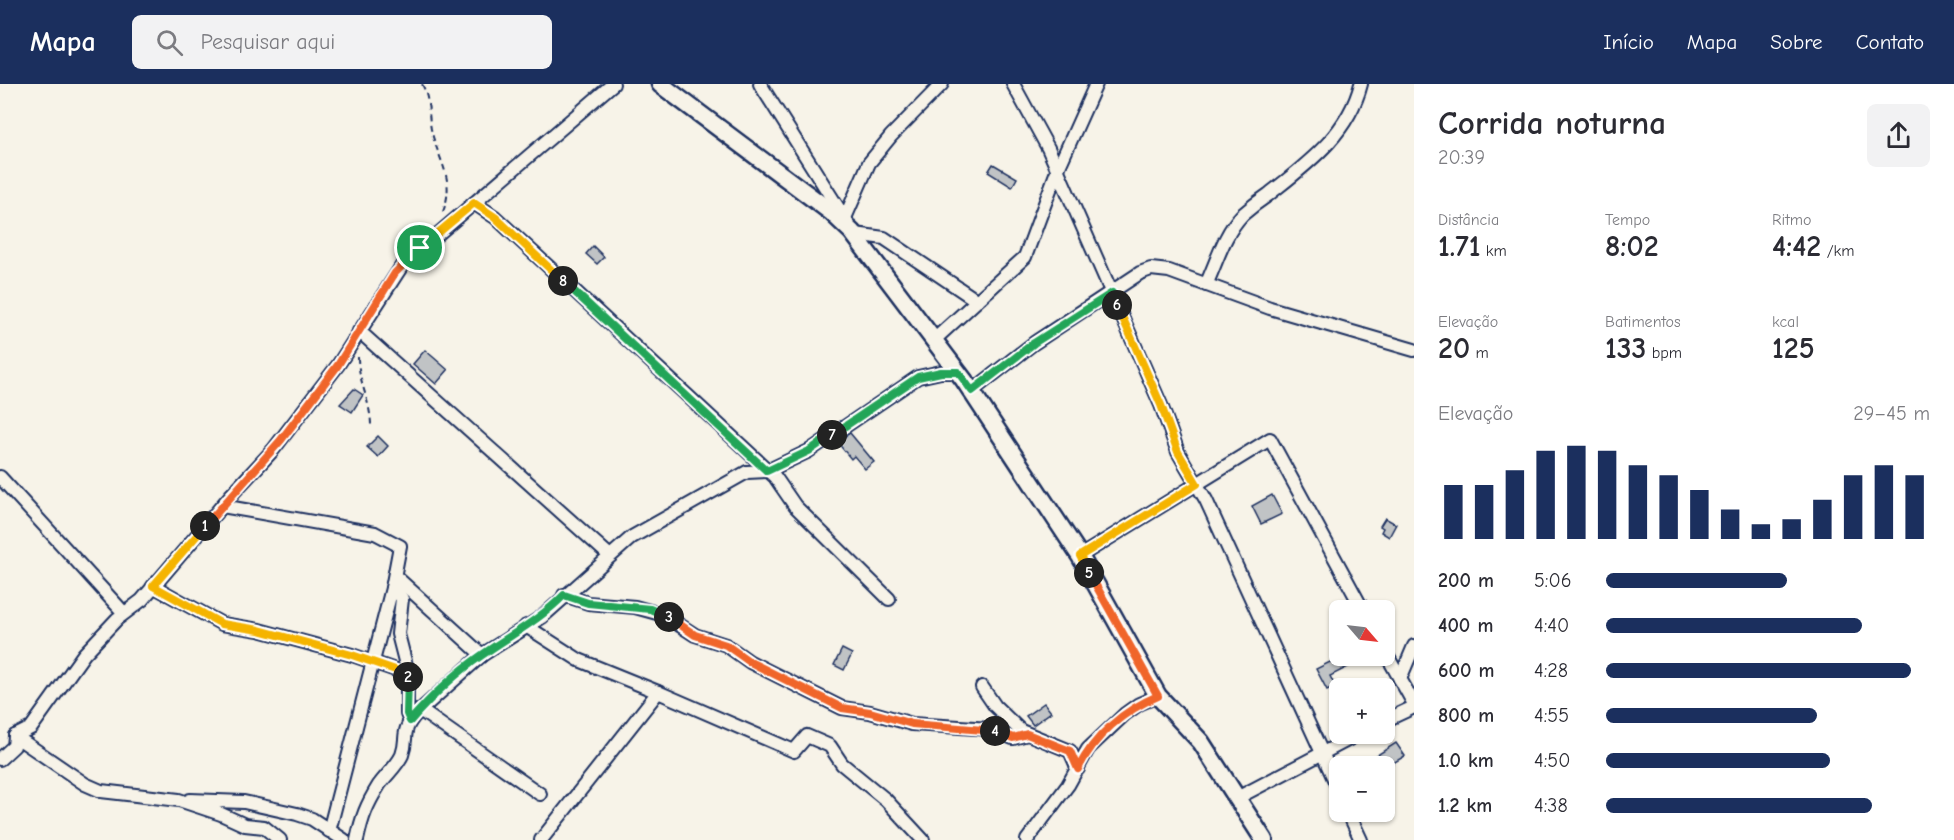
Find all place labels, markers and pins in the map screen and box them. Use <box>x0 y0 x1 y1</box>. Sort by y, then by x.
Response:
pin <box>394 222 445 273</box>
pin: 8 <box>548 266 578 296</box>
pin: 6 <box>1102 290 1132 320</box>
pin: 7 <box>817 420 847 450</box>
pin: 1 <box>190 511 220 541</box>
pin: 5 <box>1074 558 1104 588</box>
pin: 3 <box>654 602 684 632</box>
pin: 2 <box>393 662 423 692</box>
pin: 4 <box>980 716 1010 746</box>

